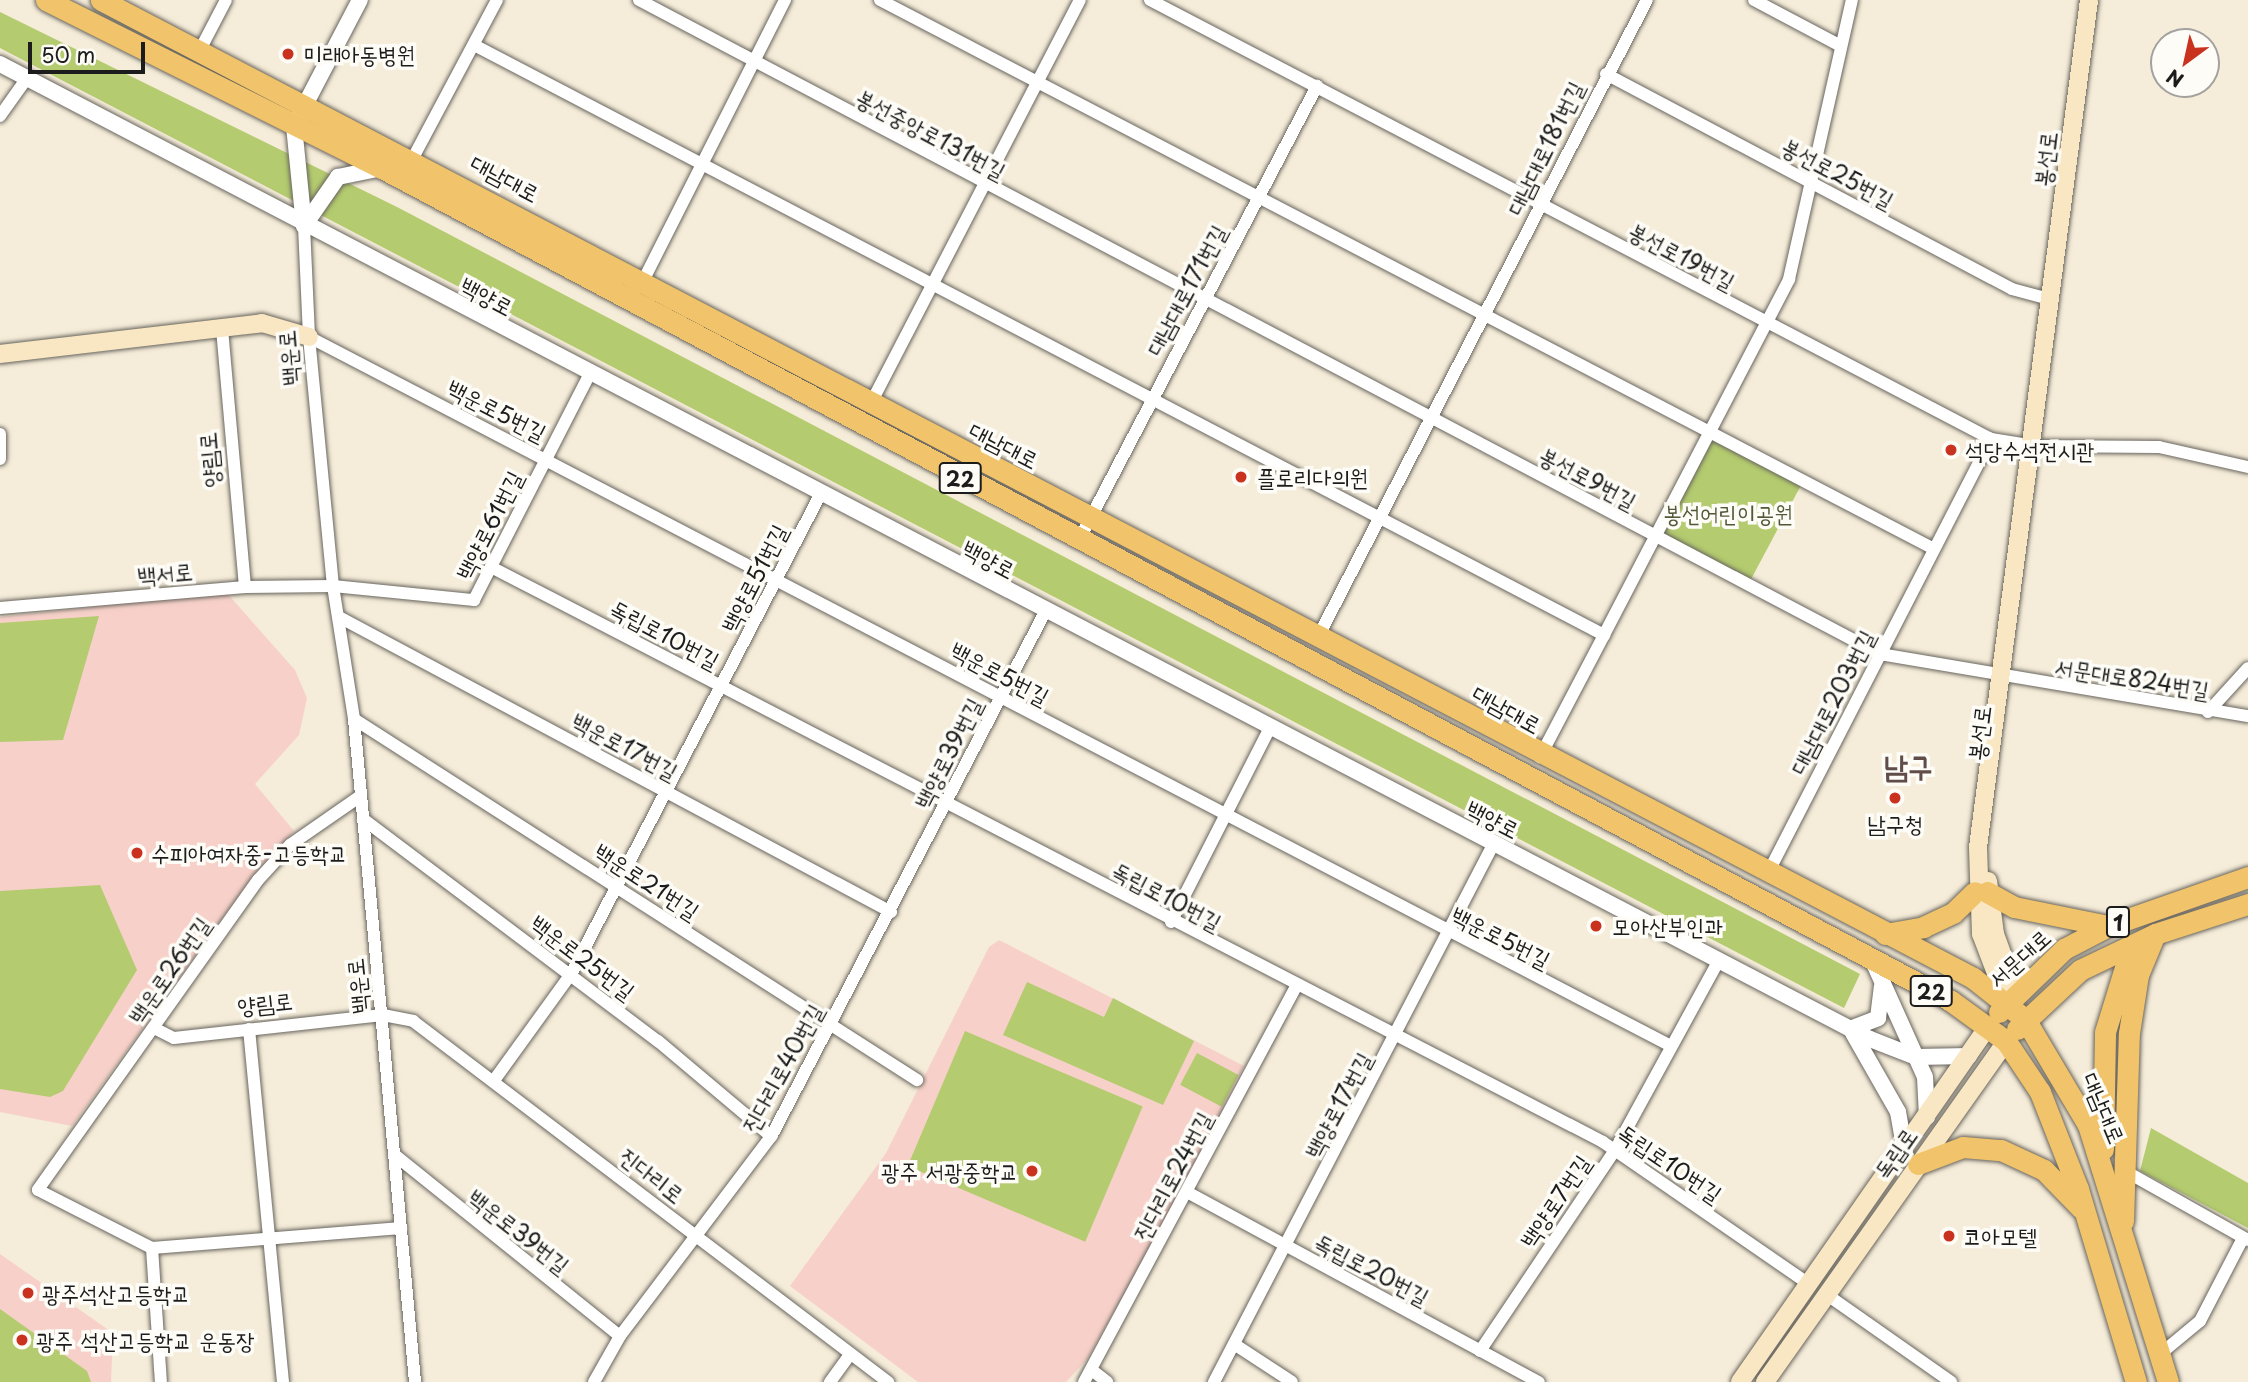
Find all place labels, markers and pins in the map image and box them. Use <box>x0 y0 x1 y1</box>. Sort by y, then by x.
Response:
place label: 미래아동병원 <box>304 40 415 68</box>
marker: 미래아동병원 <box>278 44 298 64</box>
place label: 석당수석전시관 <box>1965 436 2095 464</box>
marker: 석당수석전시관 <box>1943 442 1959 458</box>
place label: 플로리다의원 <box>1257 463 1368 491</box>
marker: 플로리다의원 <box>1231 467 1251 487</box>
marker: 남구청 <box>1887 790 1903 806</box>
place label: 남구청 <box>1867 809 1923 837</box>
place label: 수피아여자중-고등학교 <box>151 839 347 867</box>
marker: 수피아여자중-고등학교 <box>129 845 145 861</box>
place label: 모아산부인과 <box>1612 912 1723 940</box>
marker: 모아산부인과 <box>1586 916 1606 936</box>
place label: 광주 서광중학교 <box>881 1157 1018 1185</box>
marker: 광주 서광중학교 <box>1024 1163 1040 1179</box>
place label: 코아모텔 <box>1963 1222 2037 1250</box>
marker: 코아모텔 <box>1941 1228 1957 1244</box>
place label: 광주석산고등학교 <box>42 1279 190 1307</box>
marker: 광주석산고등학교 <box>20 1285 36 1301</box>
place label: 광주 석산고등학교 운동장 <box>36 1326 255 1354</box>
marker: 광주 석산고등학교 운동장 <box>14 1332 30 1348</box>

